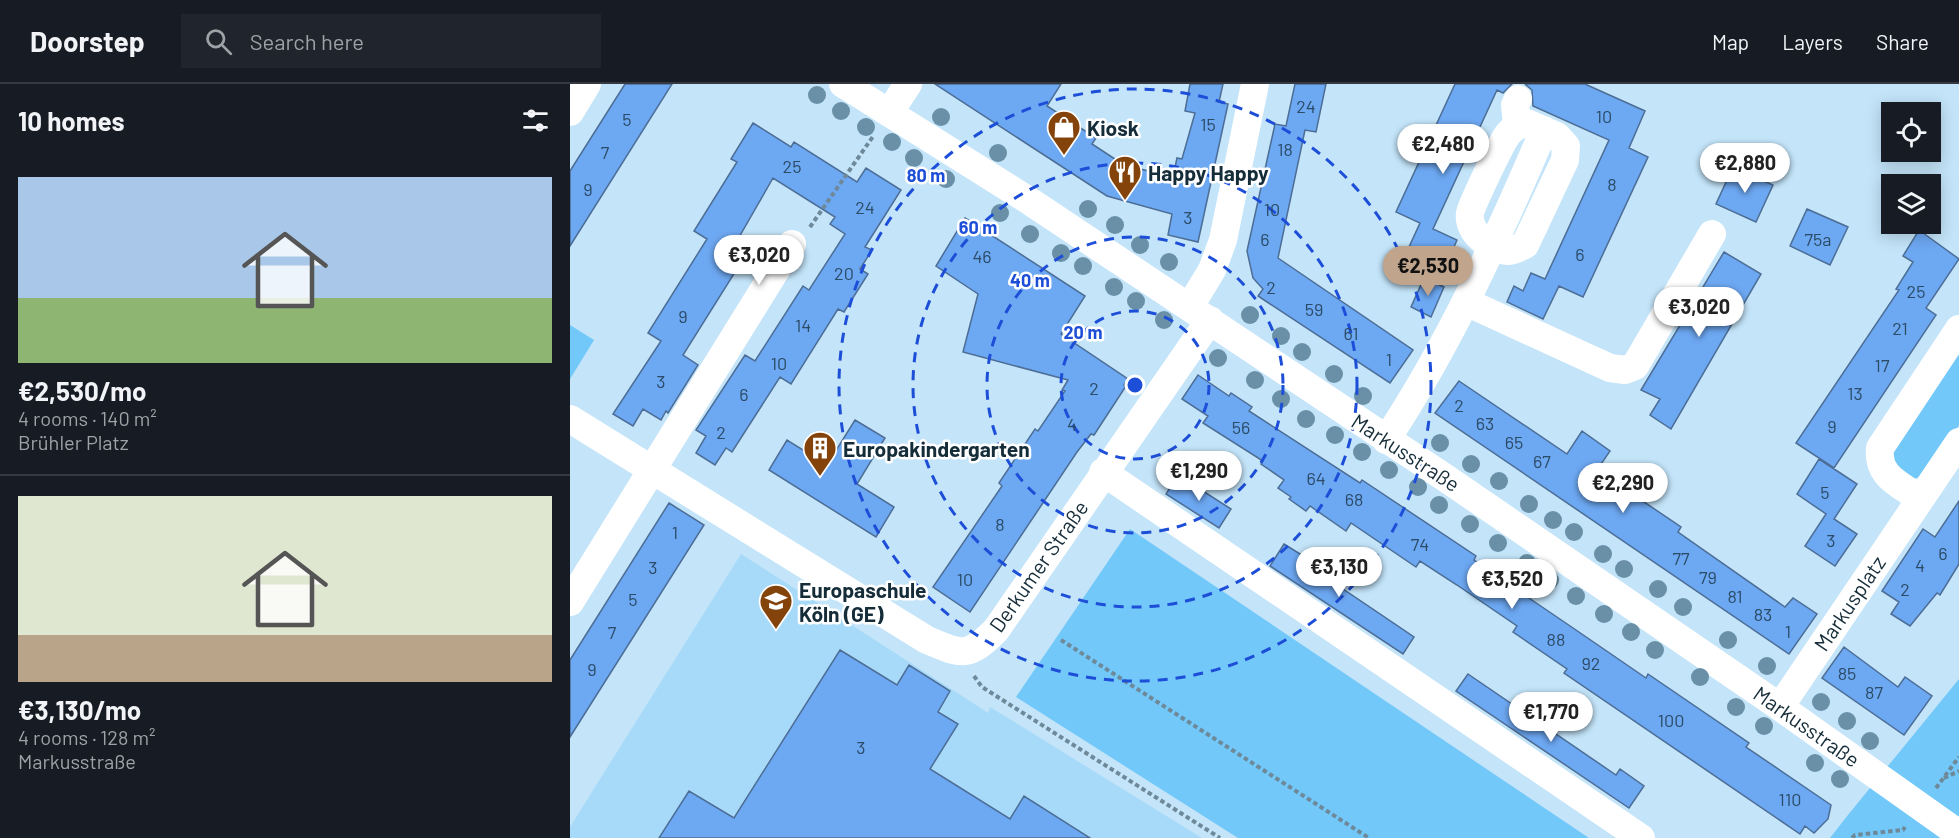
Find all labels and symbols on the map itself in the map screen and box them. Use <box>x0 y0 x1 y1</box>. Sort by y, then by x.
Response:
house number: 24 <box>1296 95 1316 117</box>
house number: 10 <box>1596 105 1612 127</box>
house number: 5 <box>622 108 632 130</box>
shop icon: Kiosk <box>1046 109 1082 156</box>
house number: 15 <box>1200 113 1216 135</box>
place label: Kiosk <box>1087 115 1139 140</box>
pin: €2,480 <box>1394 124 1492 175</box>
house number: 18 <box>1277 138 1293 160</box>
house number: 7 <box>601 141 610 163</box>
pin: €2,880 <box>1696 143 1794 194</box>
restaurant icon: Happy Happy <box>1107 154 1143 201</box>
house number: 25 <box>783 155 801 177</box>
place label: Happy Happy <box>1148 160 1269 185</box>
text: 80 m <box>907 164 945 186</box>
house number: 8 <box>1607 173 1617 195</box>
house number: 9 <box>583 178 593 200</box>
house number: 24 <box>855 196 875 218</box>
house number: 10 <box>1264 198 1280 220</box>
house number: 3 <box>1183 206 1193 228</box>
text: 60 m <box>959 216 997 238</box>
house number: 6 <box>1260 228 1270 250</box>
house number: 75a <box>1805 228 1831 250</box>
pin: €3,020 <box>710 235 808 286</box>
house number: 6 <box>1575 243 1585 265</box>
house number: 46 <box>972 245 992 267</box>
pin: €2,530 <box>1379 246 1477 297</box>
house number: 20 <box>834 262 854 284</box>
text: 40 m <box>1010 269 1050 291</box>
house number: 2 <box>1266 276 1276 298</box>
house number: 25 <box>1907 280 1925 302</box>
pin: €3,020 <box>1650 287 1748 338</box>
house number: 59 <box>1305 298 1323 320</box>
house number: 9 <box>678 305 688 327</box>
house number: 14 <box>795 314 811 336</box>
house number: 21 <box>1892 317 1908 339</box>
text: 20 m <box>1064 321 1102 343</box>
house number: 61 <box>1343 322 1359 344</box>
house number: 1 <box>1386 348 1392 370</box>
house number: 10 <box>771 352 787 374</box>
house number: 17 <box>1875 354 1890 376</box>
house number: 3 <box>656 370 666 392</box>
centre of rings <box>1125 375 1145 395</box>
house number: 2 <box>1089 377 1099 399</box>
house number: 13 <box>1847 382 1863 404</box>
house number: 6 <box>739 383 749 405</box>
house number: 2 <box>1454 394 1464 416</box>
street label: Markusstraße <box>1347 408 1465 496</box>
house number: 63 <box>1476 412 1494 434</box>
house number: 4 <box>1067 413 1077 435</box>
house number: 9 <box>1827 415 1837 437</box>
house number: 56 <box>1232 416 1250 438</box>
house number: 2 <box>716 421 726 443</box>
building icon: Europakindergarten <box>802 430 838 477</box>
house number: 65 <box>1505 431 1523 453</box>
place label: Europakindergarten <box>843 436 1030 461</box>
house number: 67 <box>1533 450 1551 472</box>
pin: €1,290 <box>1150 451 1248 502</box>
pin: €2,290 <box>1574 463 1672 514</box>
house number: 64 <box>1306 467 1326 489</box>
house number: 5 <box>1820 481 1830 503</box>
house number: 68 <box>1345 488 1363 510</box>
street label: Derkumer Straße <box>983 495 1093 637</box>
house number: 8 <box>995 513 1005 535</box>
house number: 1 <box>672 521 678 543</box>
house number: 3 <box>1826 529 1836 551</box>
house number: 74 <box>1411 533 1429 555</box>
house number: 6 <box>1938 542 1948 564</box>
pin: €3,130 <box>1290 547 1388 598</box>
house number: 77 <box>1672 547 1690 569</box>
street label: Markusplatz <box>1808 551 1890 655</box>
house number: 4 <box>1915 554 1925 576</box>
house number: 3 <box>648 556 658 578</box>
pin: €3,520 <box>1463 559 1561 610</box>
house number: 79 <box>1699 566 1717 588</box>
house number: 10 <box>957 568 973 590</box>
place label: Europaschule Köln (GE) <box>799 577 927 626</box>
house number: 2 <box>1900 578 1910 600</box>
school or university icon: Europaschule Köln (GE) <box>758 583 794 630</box>
house number: 81 <box>1727 585 1743 607</box>
house number: 5 <box>628 588 638 610</box>
house number: 83 <box>1754 603 1772 625</box>
house number: 1 <box>1785 620 1791 642</box>
house number: 7 <box>608 621 617 643</box>
house number: 88 <box>1547 628 1565 650</box>
house number: 92 <box>1581 652 1601 674</box>
house number: 9 <box>587 658 597 680</box>
house number: 85 <box>1838 662 1856 684</box>
street label: Markusstraße <box>1749 680 1865 772</box>
house number: 87 <box>1865 681 1883 703</box>
pin: €1,770 <box>1502 692 1600 743</box>
house number: 100 <box>1658 709 1684 731</box>
house number: 3 <box>856 736 866 758</box>
house number: 110 <box>1779 788 1801 810</box>

